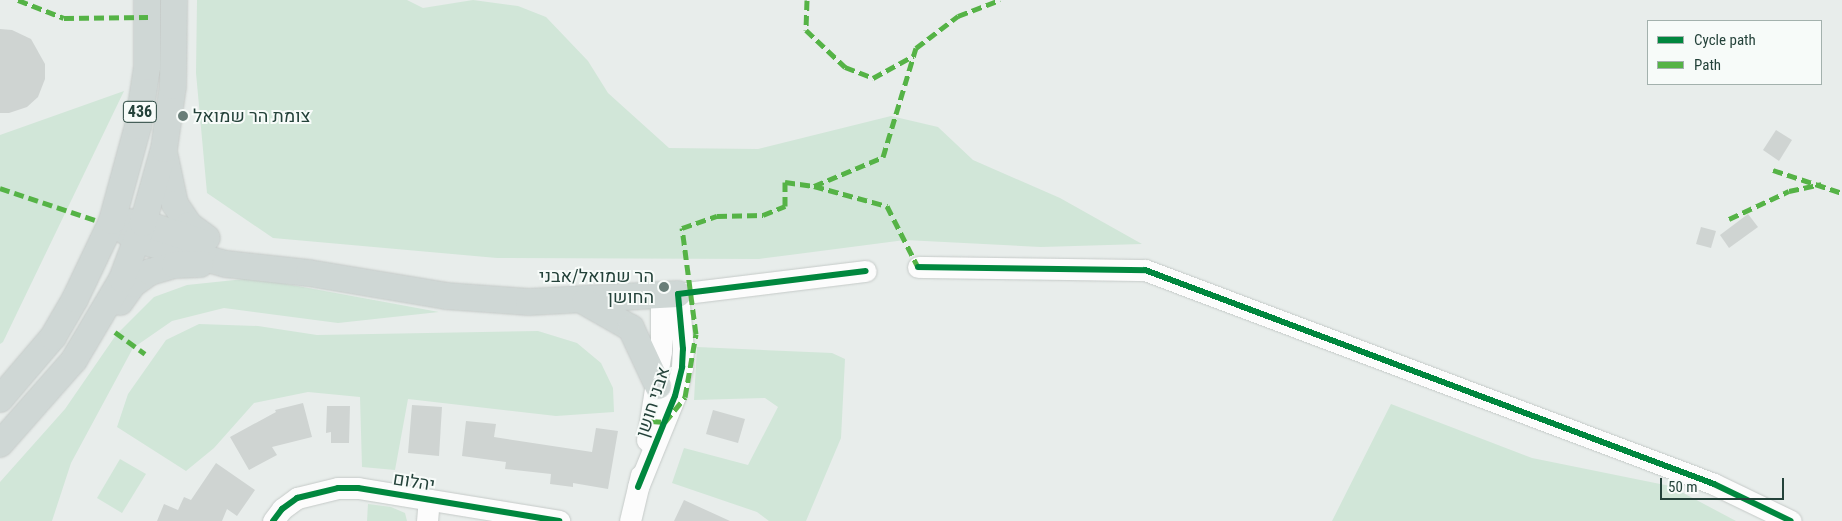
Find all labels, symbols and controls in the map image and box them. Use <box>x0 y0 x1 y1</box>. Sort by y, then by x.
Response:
legend <box>1647 20 1822 85</box>
text: Cycle path <box>1694 31 1756 49</box>
text: Path <box>1694 56 1721 74</box>
road number: 436 <box>122 98 158 125</box>
place label: צומת הר שמואל <box>193 105 310 127</box>
marker: צומת הר שמואל <box>177 110 189 122</box>
place label: הר שמואל/אבני החושן <box>539 266 654 308</box>
marker: הר שמואל/אבני החושן <box>658 281 670 293</box>
street label: אבני חושן <box>631 364 675 440</box>
street label: יהלום <box>392 468 436 496</box>
scale bar <box>1662 468 1786 500</box>
text: 50 m <box>1668 478 1698 496</box>

